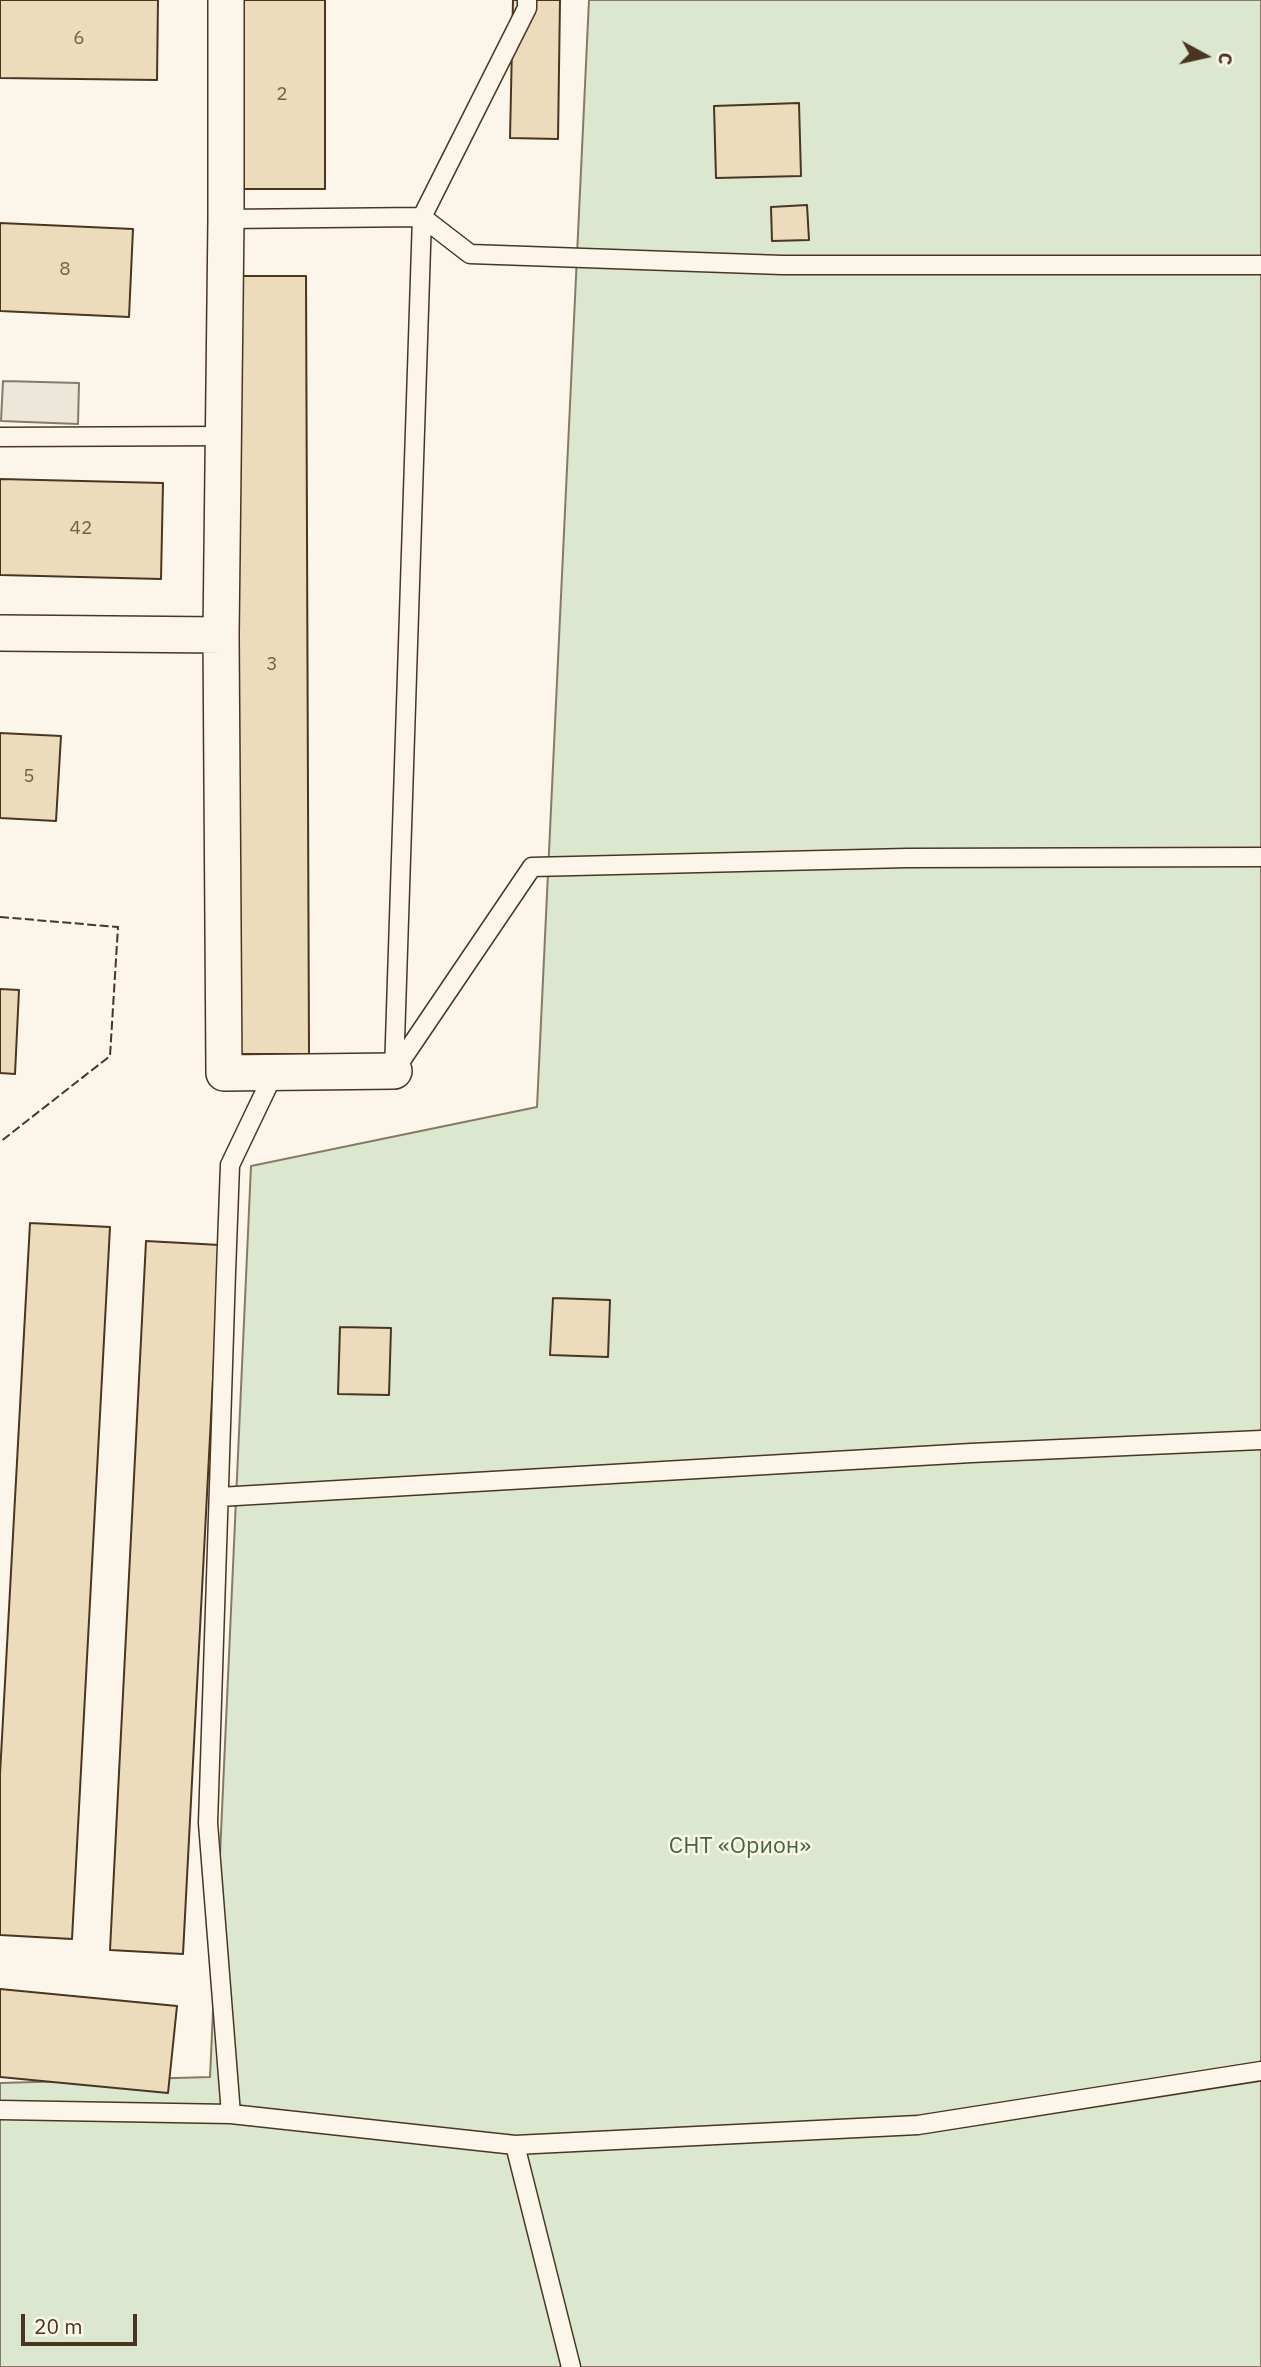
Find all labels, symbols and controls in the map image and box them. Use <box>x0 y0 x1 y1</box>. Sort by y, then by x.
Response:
north arrow <box>1170 21 1240 91</box>
house number: 6 <box>73 28 85 50</box>
text: С <box>1213 51 1239 67</box>
house number: 2 <box>276 84 288 106</box>
house number: 8 <box>59 259 71 281</box>
house number: 42 <box>70 518 92 540</box>
house number: 3 <box>266 654 278 676</box>
house number: 5 <box>23 766 35 788</box>
park label: СНТ «Орион» <box>669 1832 811 1860</box>
scale bar <box>24 2300 140 2344</box>
text: 20 m <box>34 2312 83 2340</box>

